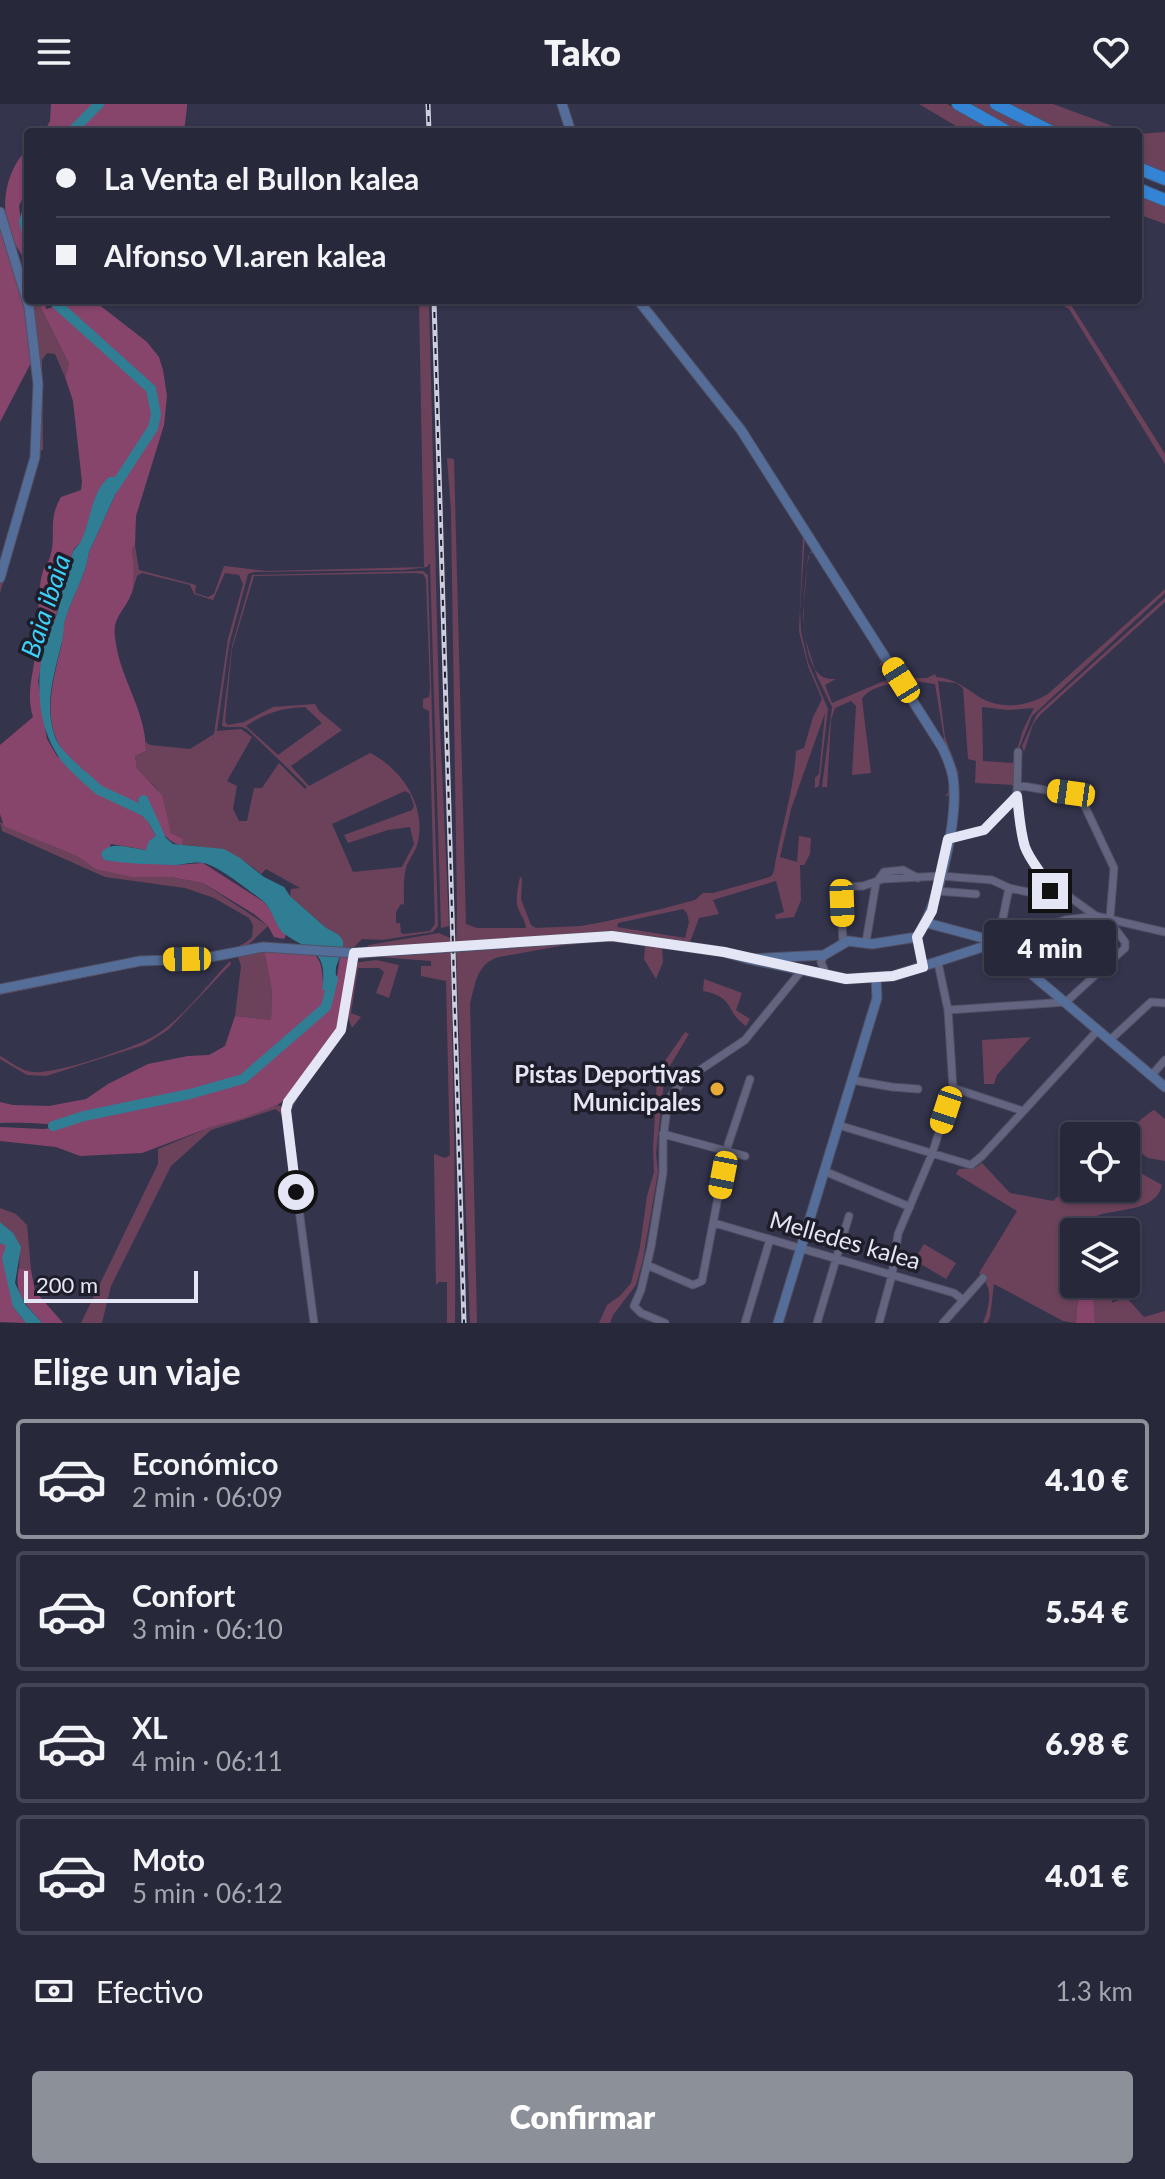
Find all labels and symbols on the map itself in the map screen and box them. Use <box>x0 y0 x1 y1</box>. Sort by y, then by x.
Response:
water label: Baia ibaia <box>13 550 77 661</box>
car <box>878 653 924 707</box>
car <box>1046 778 1096 808</box>
route end <box>1032 873 1068 909</box>
car <box>829 879 855 927</box>
callout: 4 min <box>984 919 1116 975</box>
car <box>163 947 211 971</box>
place label: Pistas Deportivas Municipales <box>514 1059 701 1116</box>
marker: Pistas Deportivas Municipales <box>708 1080 726 1098</box>
car <box>927 1083 965 1137</box>
car <box>707 1149 739 1201</box>
route start <box>278 1174 314 1210</box>
street label: Melledes kalea <box>767 1204 924 1275</box>
scale bar <box>24 1267 198 1303</box>

